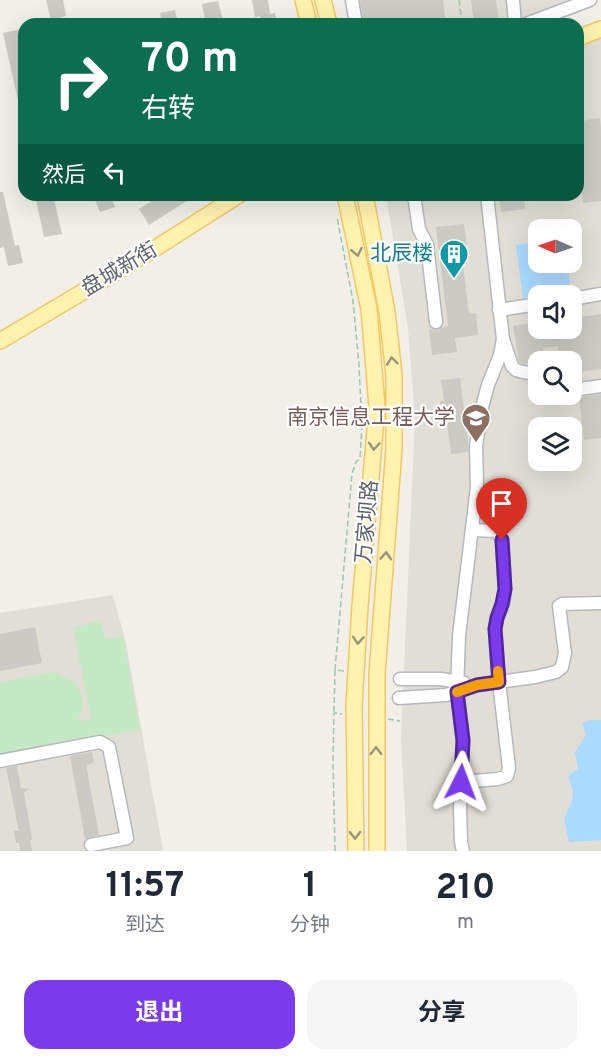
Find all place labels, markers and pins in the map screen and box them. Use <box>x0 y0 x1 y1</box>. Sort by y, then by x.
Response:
building icon: 北辰楼 <box>438 238 470 280</box>
place label: 北辰楼 <box>370 241 433 268</box>
school or university icon: 南京信息工程大学 <box>460 402 492 444</box>
place label: 南京信息工程大学 <box>287 405 455 432</box>
pin <box>476 478 527 540</box>

